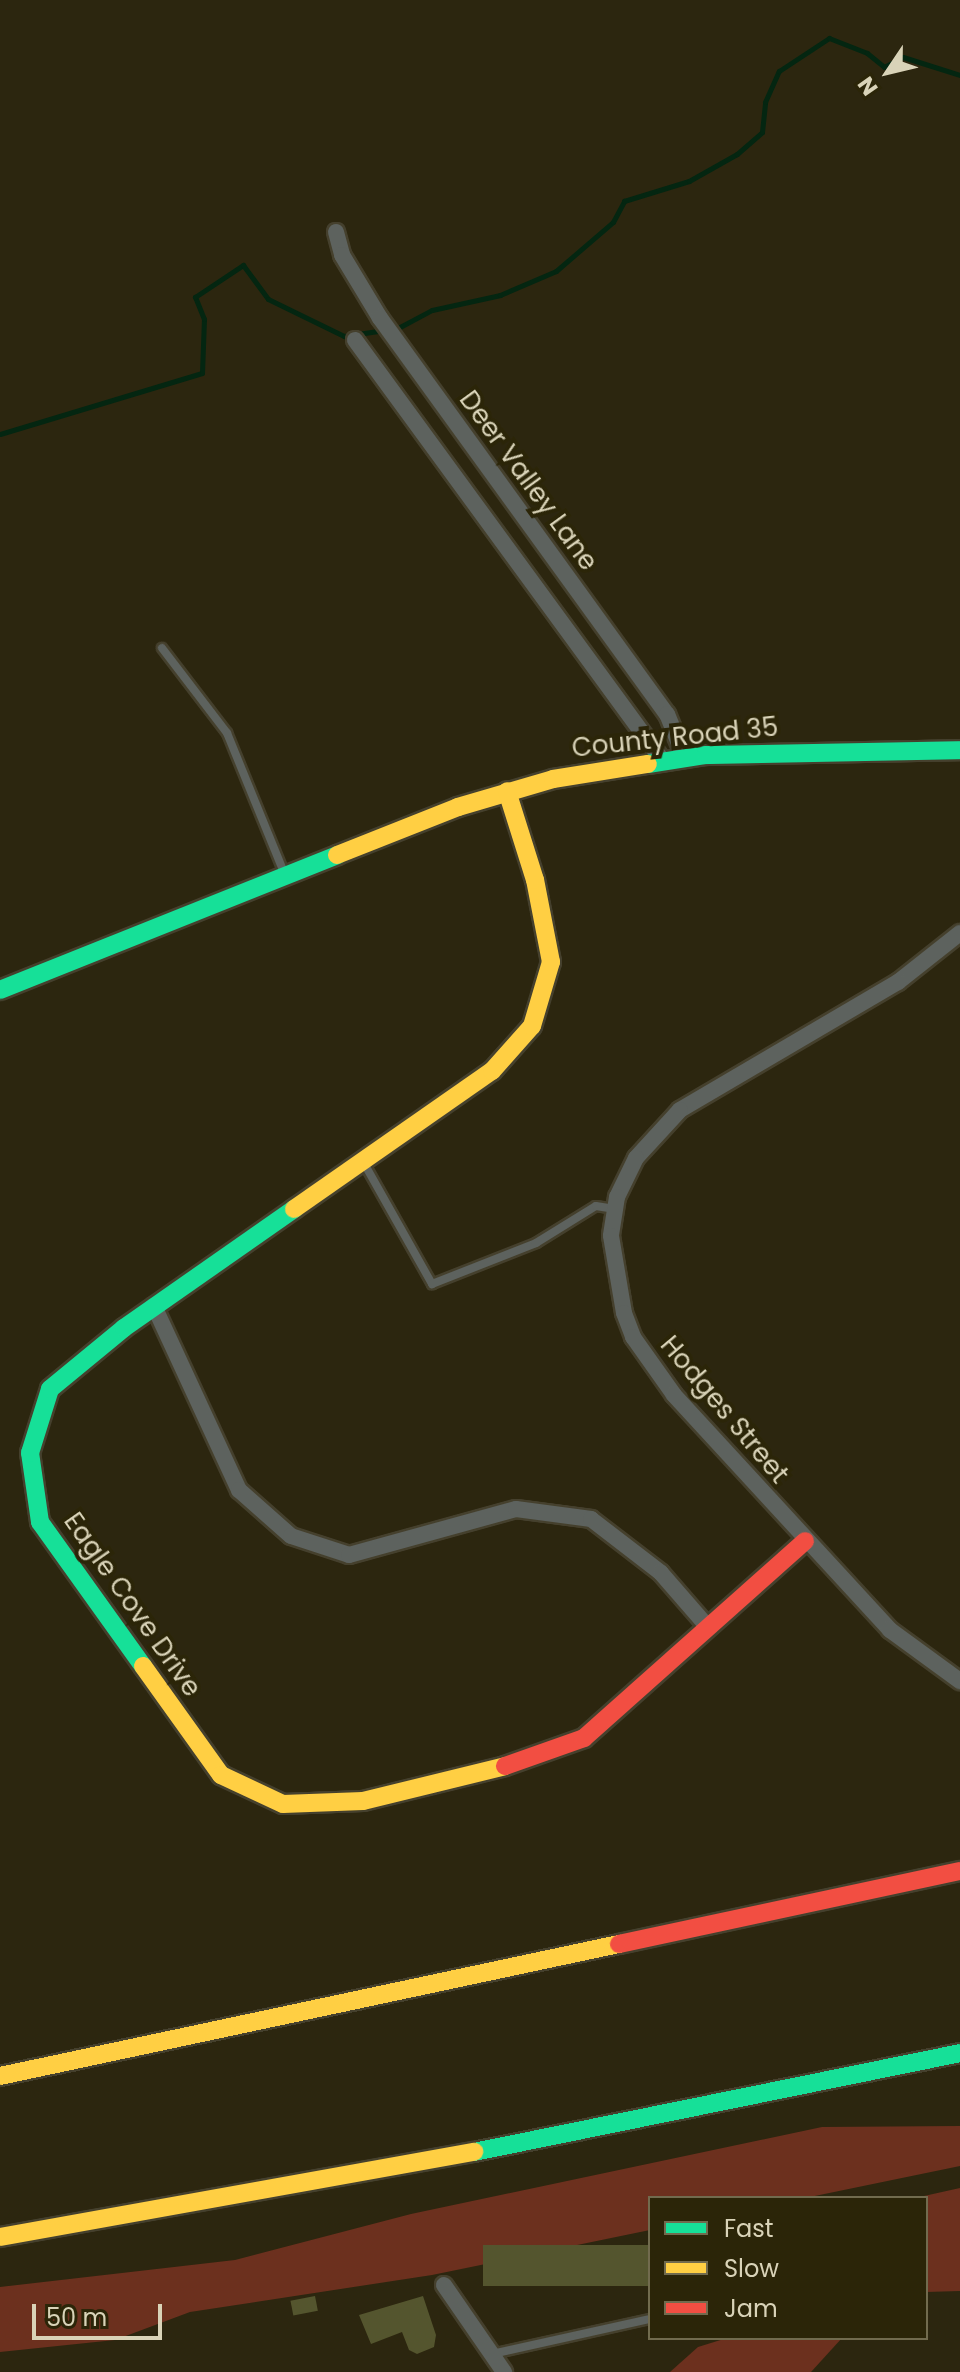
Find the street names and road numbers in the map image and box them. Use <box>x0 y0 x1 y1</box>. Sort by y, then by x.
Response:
street label: Deer Valley Lane <box>452 385 604 577</box>
street label: County Road 35 <box>570 712 780 764</box>
street label: Hodges Street <box>653 1330 795 1490</box>
street label: Eagle Cove Drive <box>57 1507 207 1703</box>

